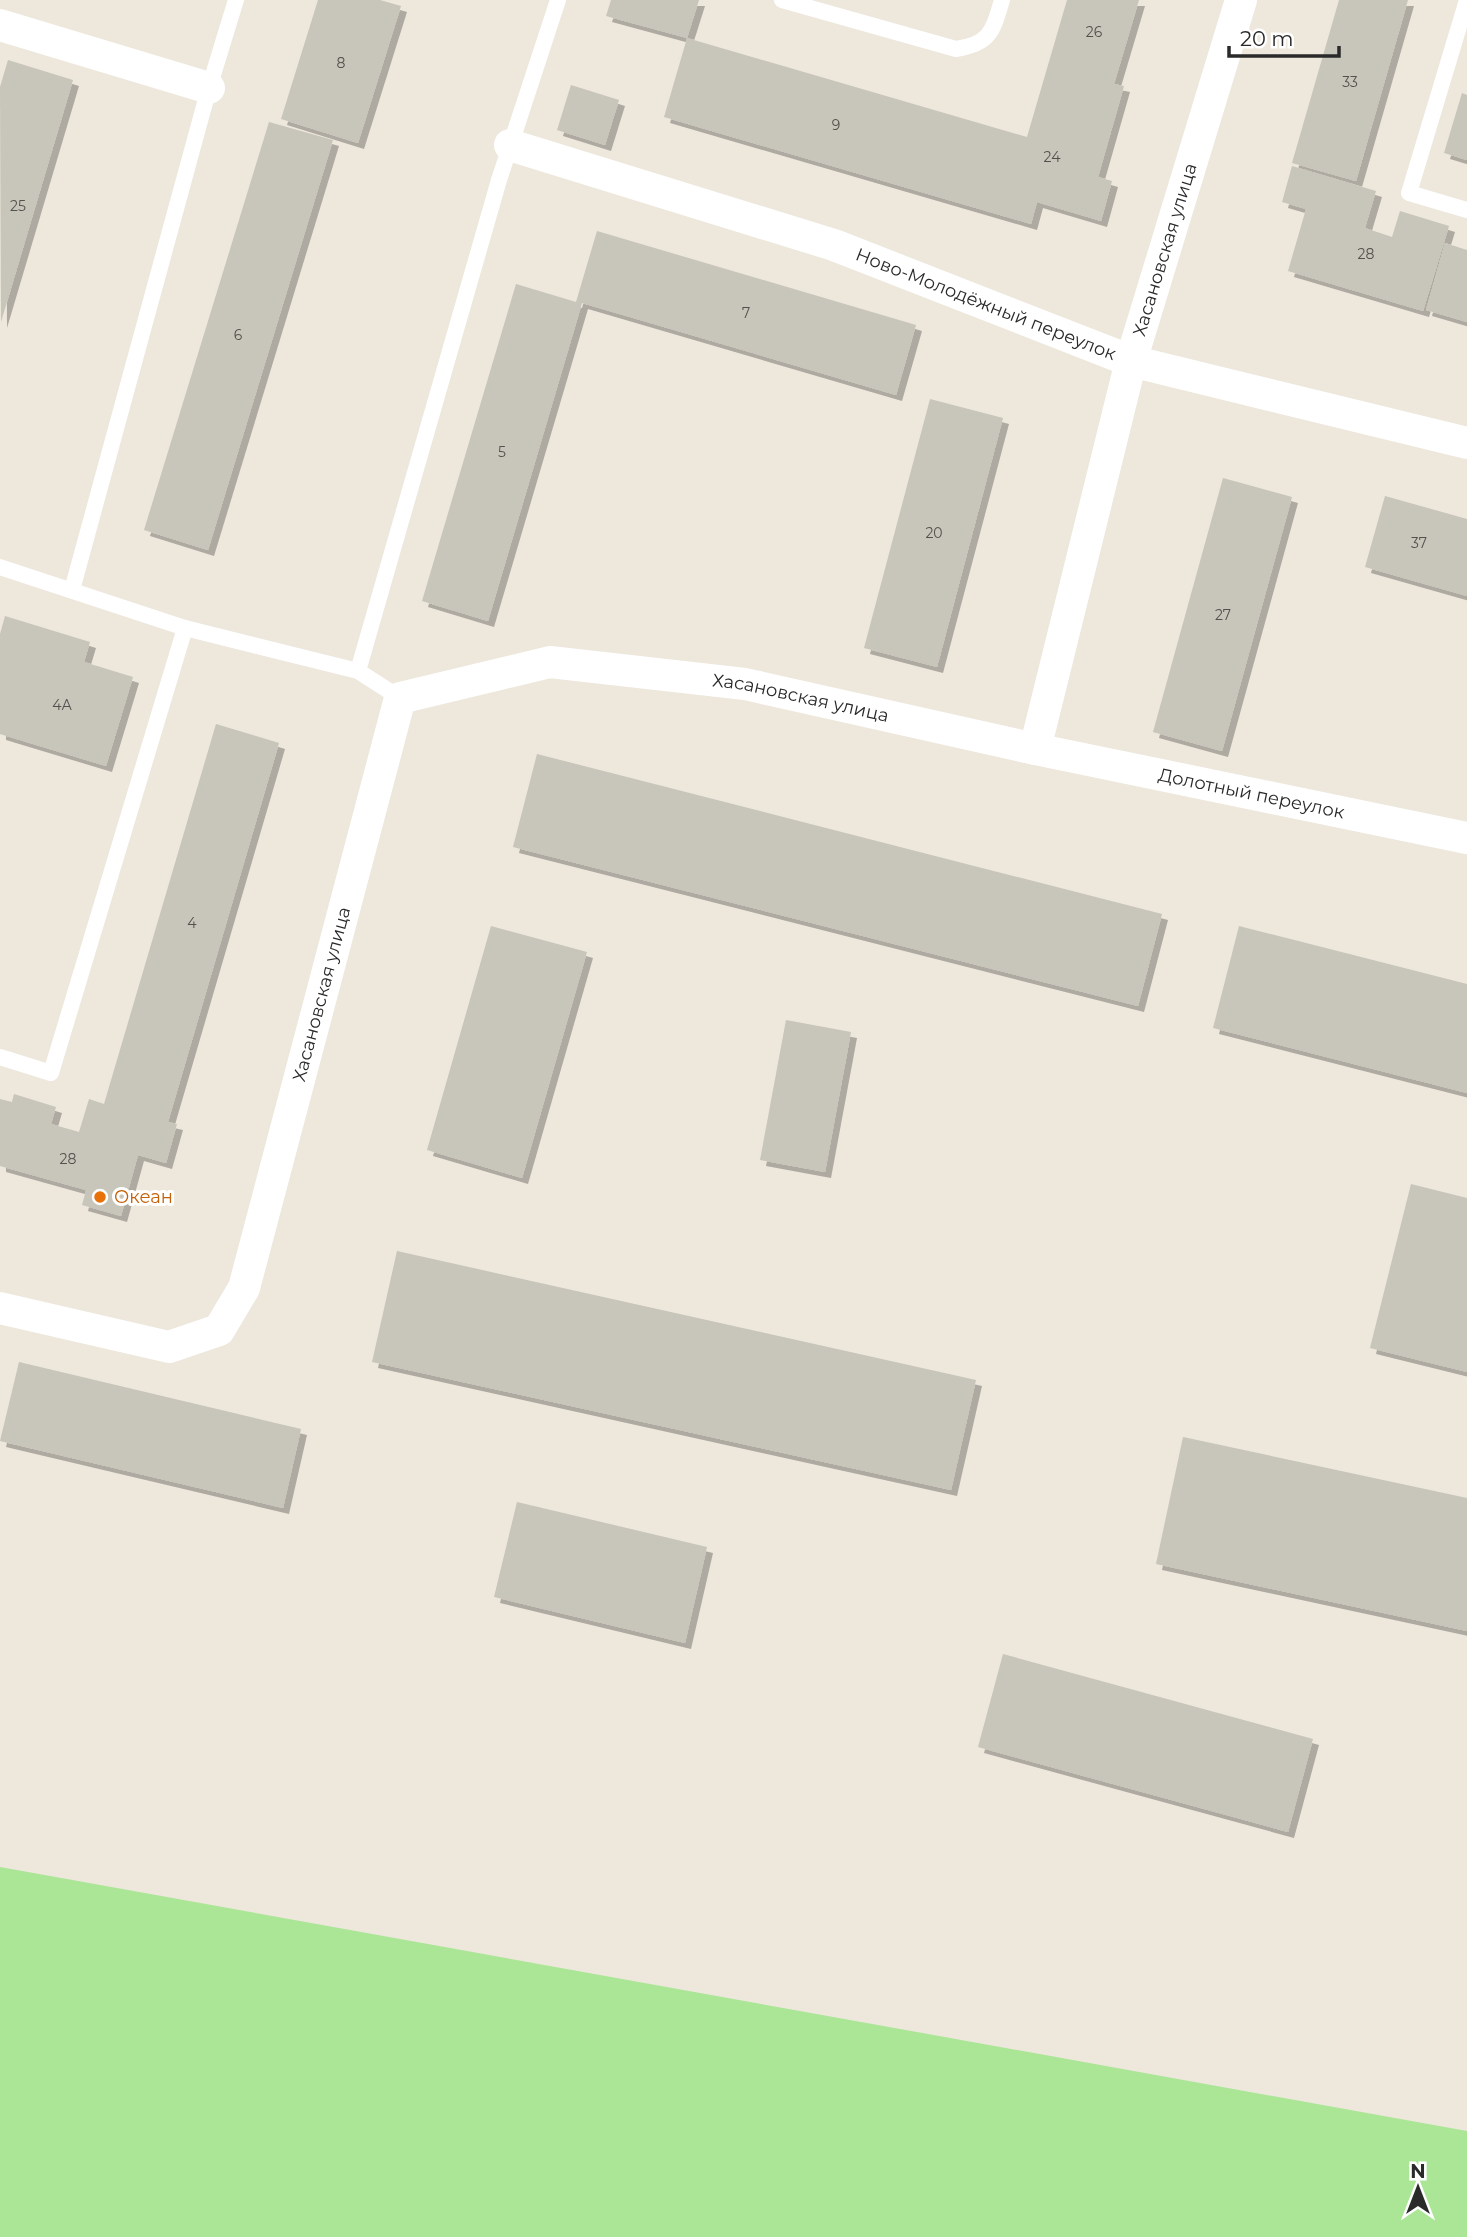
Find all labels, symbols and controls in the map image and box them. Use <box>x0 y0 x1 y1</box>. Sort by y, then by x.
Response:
scale bar <box>1229 14 1339 58</box>
house number: 26 <box>1086 23 1103 41</box>
text: 20 m <box>1240 26 1294 51</box>
house number: 8 <box>337 54 346 72</box>
house number: 33 <box>1342 73 1358 91</box>
house number: 9 <box>832 116 840 134</box>
house number: 24 <box>1044 148 1061 166</box>
street label: Хасановская улица <box>1128 160 1202 339</box>
house number: 25 <box>10 197 26 215</box>
street label: Ново-Молодёжный переулок <box>852 244 1120 365</box>
house number: 28 <box>1358 245 1375 263</box>
house number: 7 <box>742 304 750 322</box>
house number: 6 <box>234 326 243 344</box>
house number: 5 <box>498 443 506 461</box>
house number: 20 <box>925 524 943 542</box>
house number: 37 <box>1411 534 1427 552</box>
house number: 27 <box>1215 606 1231 624</box>
street label: Хасановская улица <box>711 669 891 727</box>
house number: 4А <box>52 696 72 714</box>
street label: Долотный переулок <box>1156 764 1347 824</box>
street label: Хасановская улица <box>288 904 355 1084</box>
house number: 4 <box>187 914 197 932</box>
house number: 28 <box>60 1150 77 1168</box>
place label: Океан <box>114 1186 173 1208</box>
marker: Океан <box>92 1189 108 1205</box>
north arrow <box>1383 2153 1453 2223</box>
text: N <box>1410 2160 1426 2183</box>

